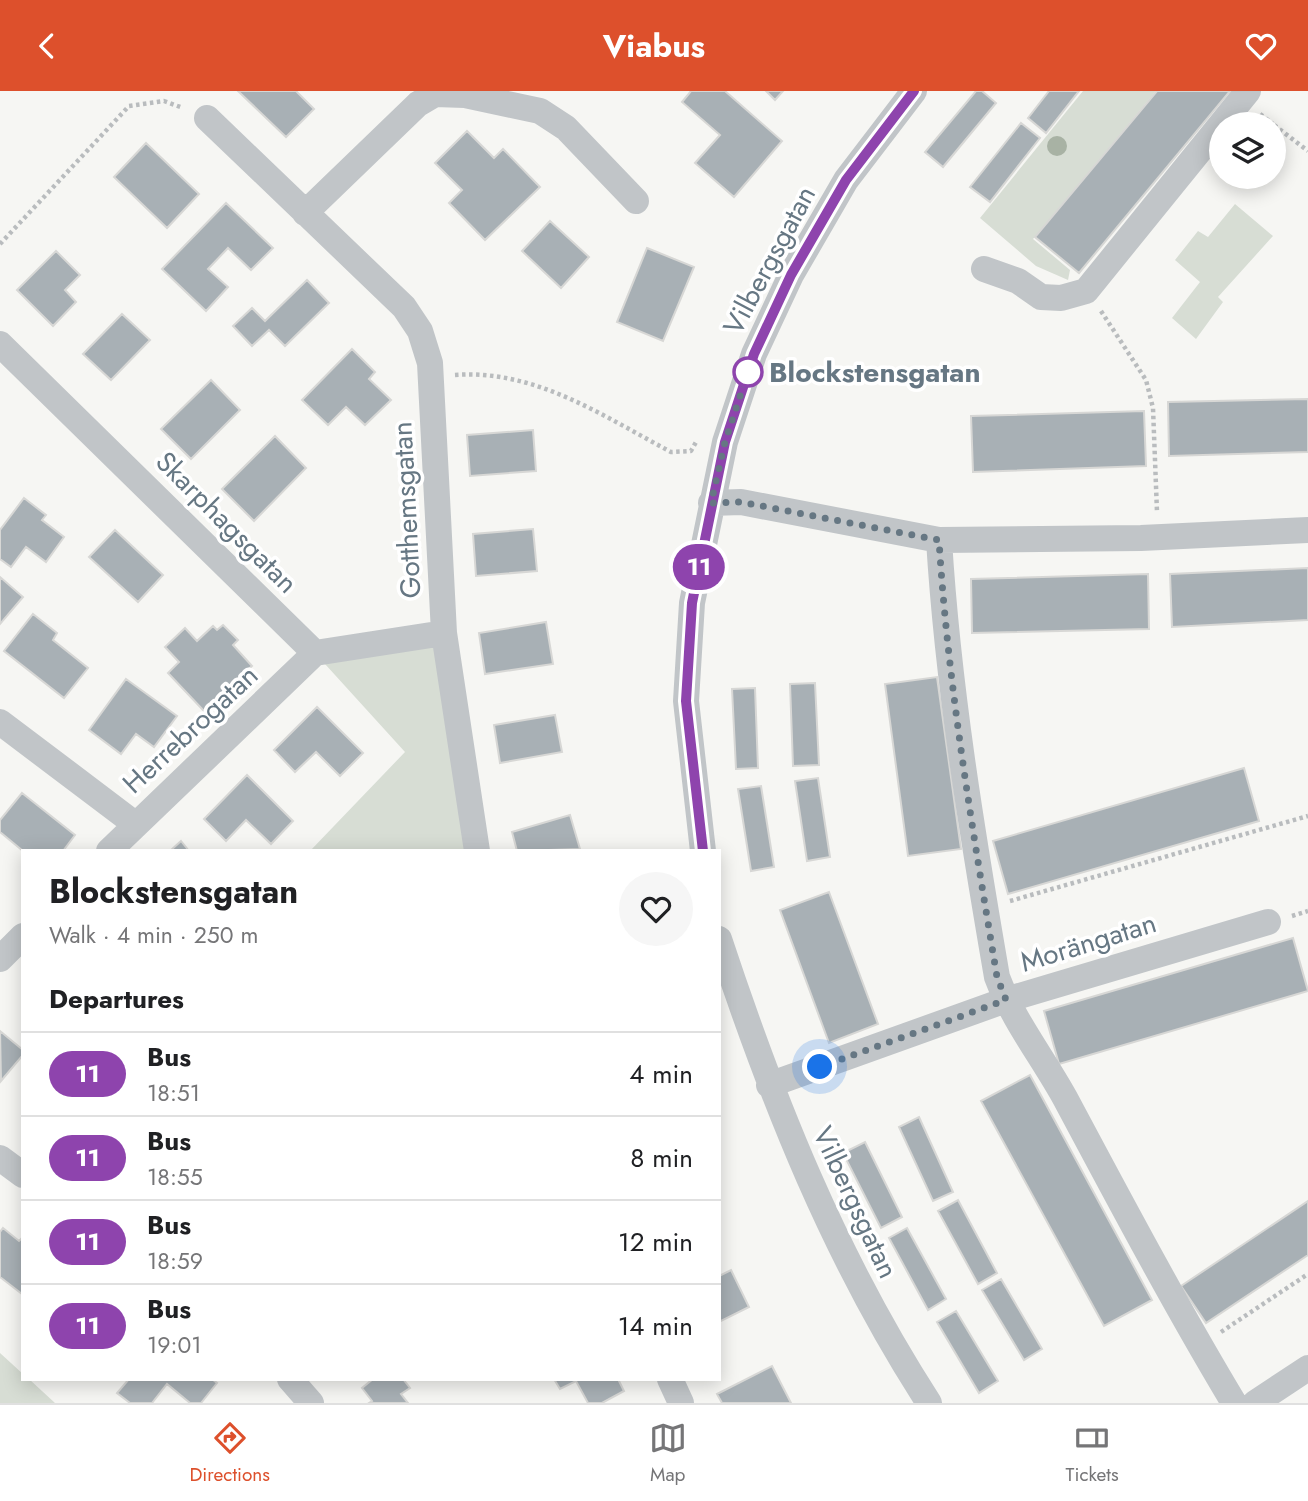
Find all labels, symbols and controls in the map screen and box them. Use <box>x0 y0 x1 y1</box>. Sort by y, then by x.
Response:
text: Viabus <box>603 23 705 69</box>
icon: back <box>28 27 66 65</box>
icon: heart <box>1242 27 1280 65</box>
map controls <box>1209 112 1286 189</box>
button: layers <box>1209 112 1286 189</box>
street label: Vilbergsgatan <box>713 179 826 342</box>
place label: Blockstensgatan <box>769 352 981 393</box>
marker: Blockstensgatan <box>733 357 763 387</box>
street label: Gotthemsgatan <box>381 421 432 599</box>
street label: Skarphagsgatan <box>146 442 307 603</box>
line badge: 11 <box>668 544 730 590</box>
text: 11 <box>687 549 711 584</box>
street label: Herrebrogatan <box>113 656 267 803</box>
text: Blockstensgatan <box>49 868 298 915</box>
button: heart <box>619 872 693 946</box>
street label: Morängatan <box>1015 902 1161 983</box>
text: Walk · 4 min · 250 m <box>49 918 258 952</box>
text: Departures <box>49 980 184 1018</box>
text: Bus <box>147 1038 191 1076</box>
your location <box>802 1049 837 1084</box>
text: 4 min <box>629 1055 693 1093</box>
text: 11 <box>75 1056 100 1091</box>
text: 18:51 <box>147 1076 200 1110</box>
street label: Vilbergsgatan <box>802 1120 909 1285</box>
text: Bus <box>147 1122 191 1160</box>
text: 8 min <box>630 1139 693 1177</box>
text: 11 <box>75 1140 100 1175</box>
text: 18:55 <box>147 1160 203 1194</box>
text: Bus <box>147 1206 191 1244</box>
text: 12 min <box>618 1223 693 1261</box>
text: 11 <box>75 1224 100 1259</box>
text: 18:59 <box>147 1244 203 1278</box>
text: Bus <box>147 1290 191 1328</box>
text: 14 min <box>618 1307 693 1345</box>
text: 11 <box>75 1308 100 1343</box>
text: 19:01 <box>147 1328 202 1362</box>
tab: Directions <box>189 1419 270 1488</box>
tab: Map <box>649 1419 687 1488</box>
tab: Tickets <box>1066 1419 1119 1488</box>

